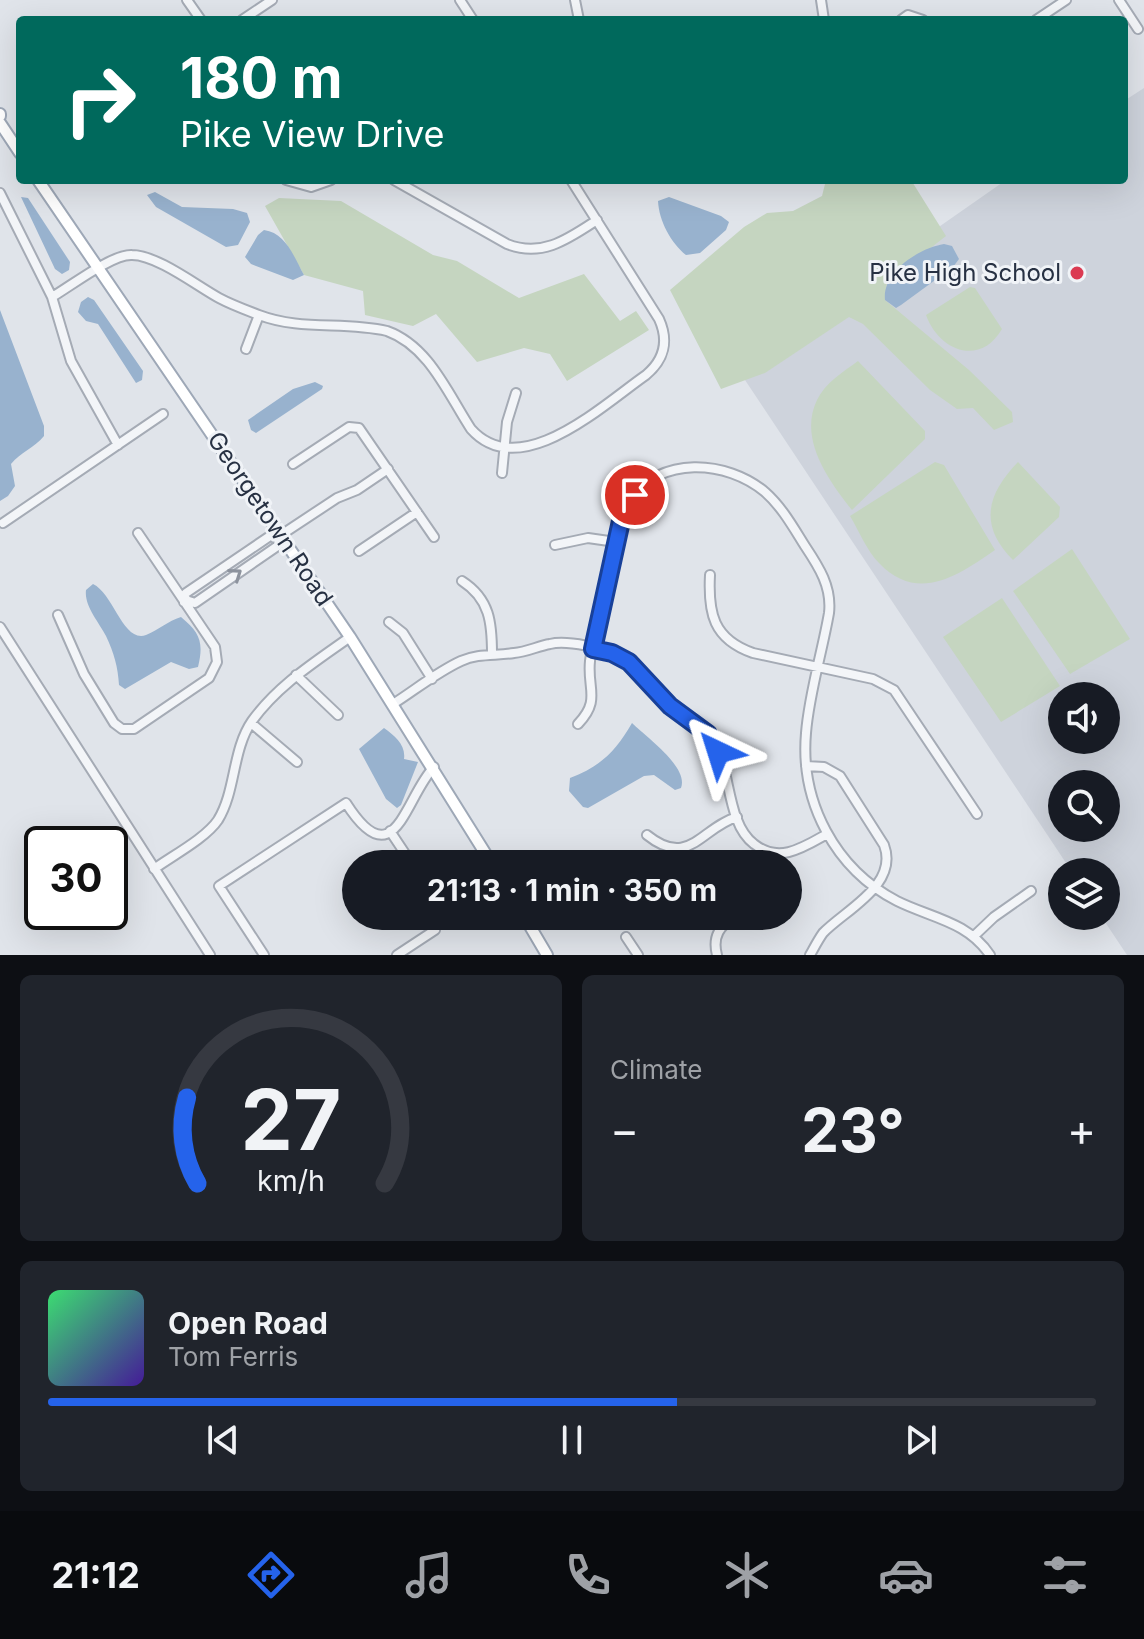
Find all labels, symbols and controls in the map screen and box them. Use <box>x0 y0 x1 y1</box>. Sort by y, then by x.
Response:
text: 180 m <box>180 44 343 112</box>
icon: right <box>48 48 152 152</box>
text: Pike View Drive <box>180 112 445 156</box>
place label: Pike High School <box>869 258 1061 287</box>
marker: Pike High School <box>1068 264 1086 282</box>
street label: Georgetown Road <box>201 426 339 611</box>
pin <box>601 461 669 529</box>
icon: arrive <box>613 473 657 517</box>
one-way arrow <box>228 569 242 584</box>
map controls <box>1048 682 1120 930</box>
button: sound <box>1048 682 1120 754</box>
position arrow <box>676 710 760 794</box>
button: search <box>1048 770 1120 842</box>
speed limit sign: 30 <box>24 826 128 930</box>
button: layers <box>1048 858 1120 930</box>
text: 21:13 · 1 min · 350 m <box>427 872 717 908</box>
text: Climate <box>610 1054 702 1085</box>
text: 27 <box>241 1069 341 1170</box>
text: 23° <box>801 1094 905 1166</box>
text: − <box>610 1103 639 1157</box>
text: + <box>1067 1103 1096 1157</box>
text: km/h <box>257 1163 325 1198</box>
text: Open Road <box>168 1305 328 1341</box>
text: Tom Ferris <box>168 1341 298 1372</box>
icon: previous <box>201 1418 245 1462</box>
icon: pause <box>550 1418 594 1462</box>
icon: next <box>899 1418 943 1462</box>
icon: directions <box>243 1547 299 1603</box>
icon: music <box>401 1547 457 1603</box>
icon: phone <box>560 1547 616 1603</box>
icon: climate <box>719 1547 775 1603</box>
icon: car <box>878 1547 934 1603</box>
icon: filters <box>1037 1547 1093 1603</box>
text: 21:12 <box>51 1553 140 1597</box>

